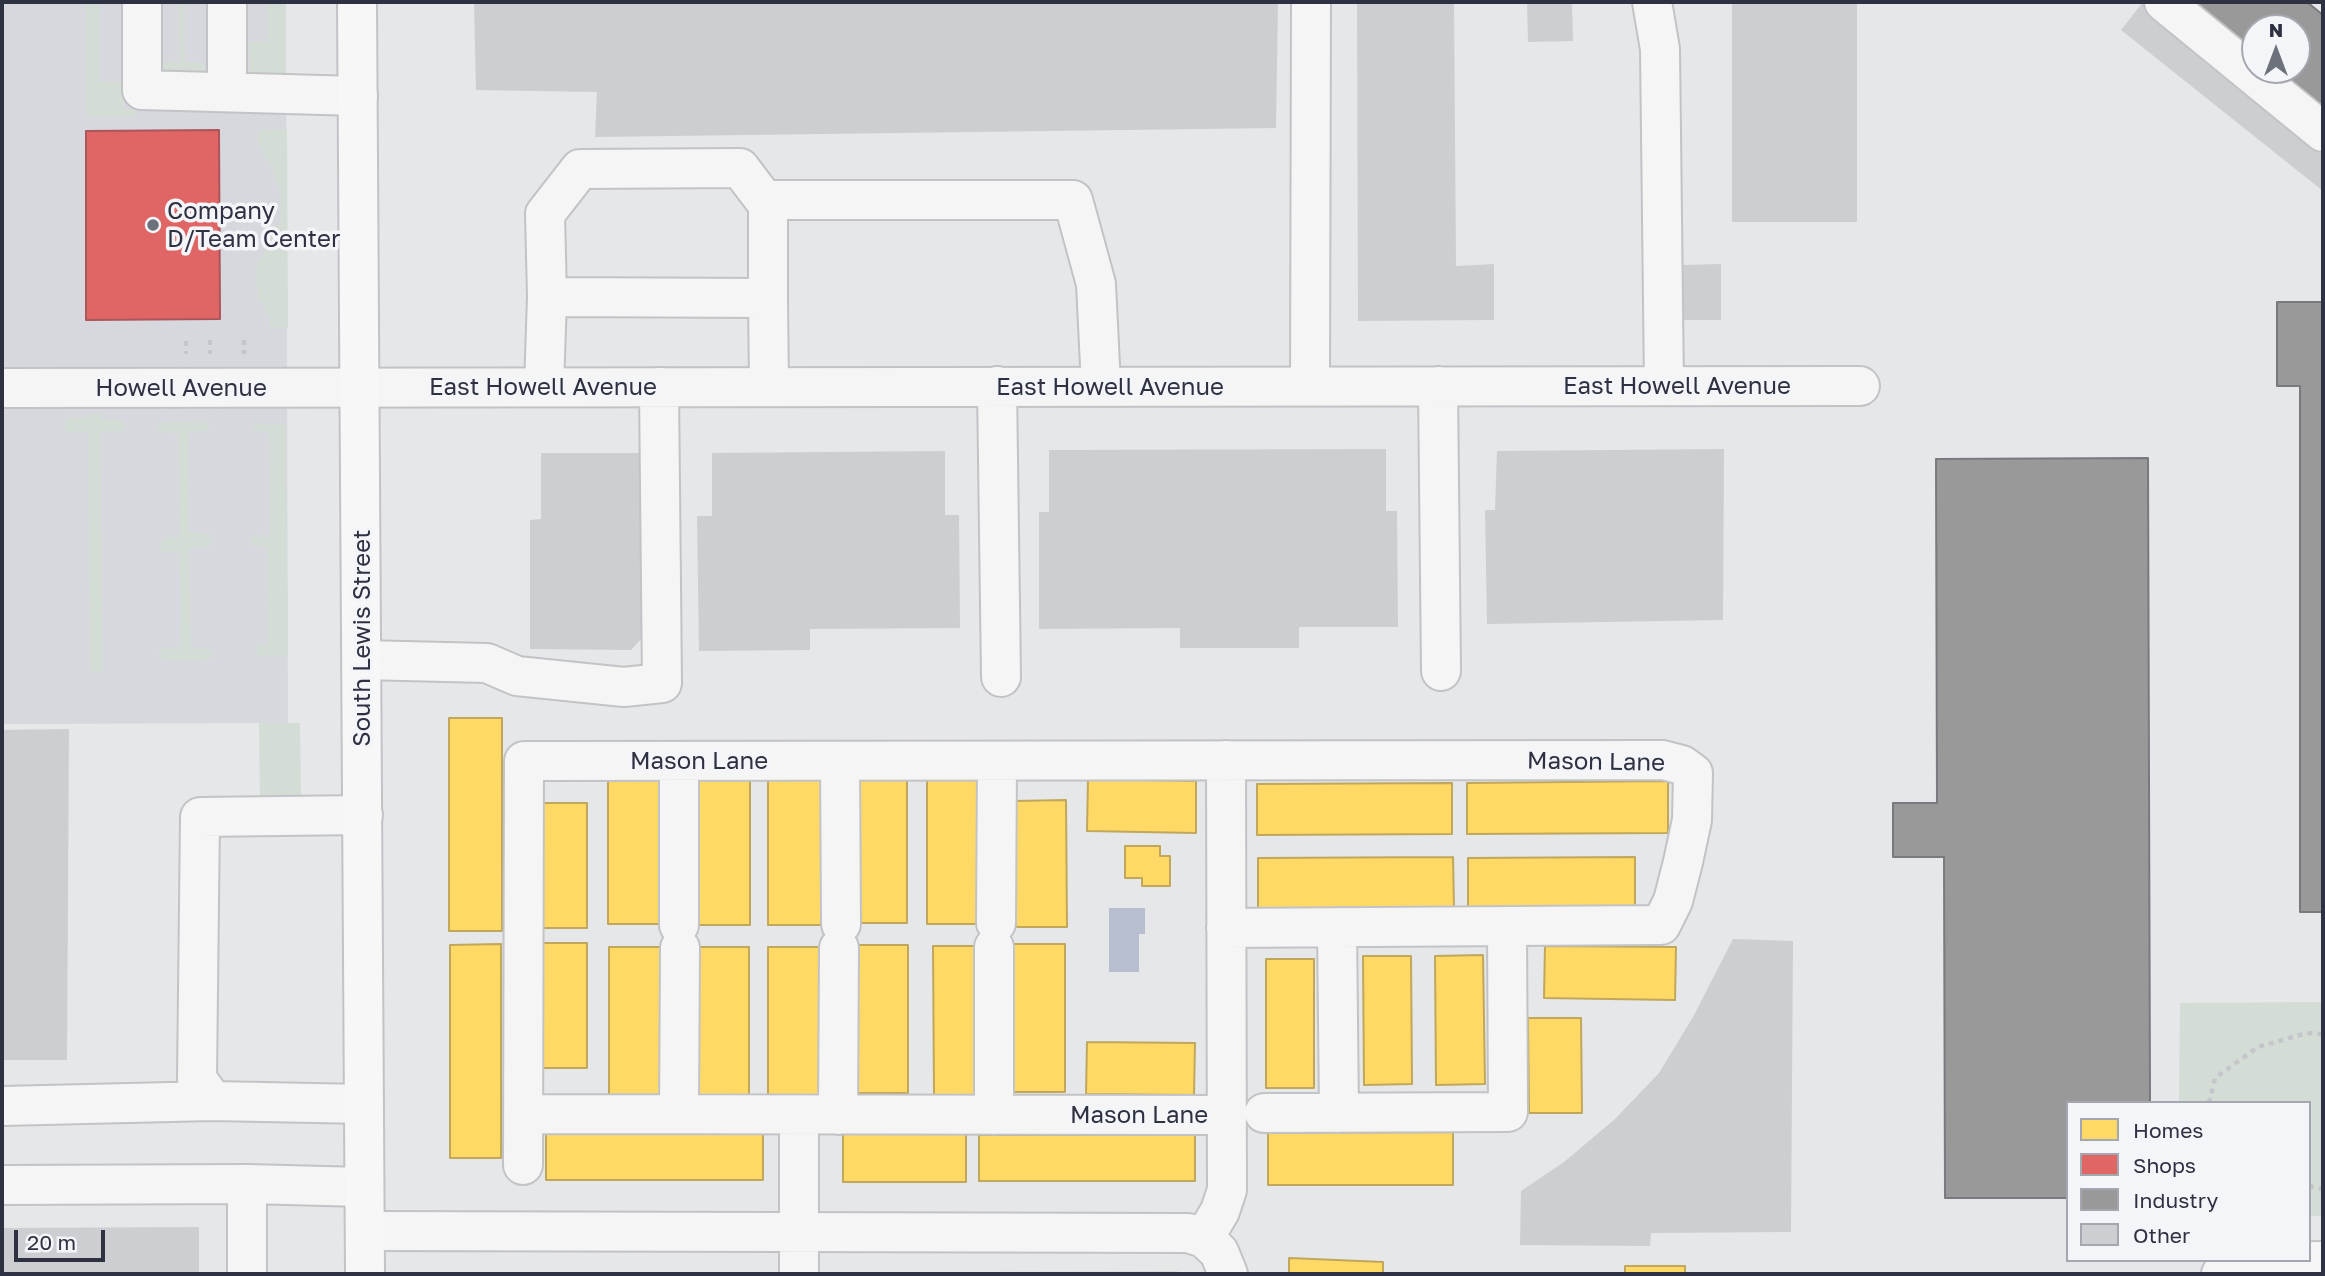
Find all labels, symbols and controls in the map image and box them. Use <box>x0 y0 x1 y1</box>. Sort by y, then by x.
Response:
north arrow <box>2241 14 2311 84</box>
text: N <box>2269 18 2283 41</box>
place label: Company D/Team Center <box>167 197 340 253</box>
marker: Company D/Team Center <box>145 217 161 233</box>
street label: East Howell Avenue <box>1563 372 1791 400</box>
street label: East Howell Avenue <box>429 373 657 401</box>
street label: East Howell Avenue <box>996 373 1224 401</box>
street label: Howell Avenue <box>95 374 267 402</box>
street label: South Lewis Street <box>348 529 376 747</box>
street label: Mason Lane <box>1527 746 1665 778</box>
street label: Mason Lane <box>630 747 768 775</box>
street label: Mason Lane <box>1070 1101 1208 1129</box>
legend <box>2066 1101 2311 1262</box>
text: Homes <box>2133 1117 2203 1143</box>
text: Shops <box>2133 1152 2196 1178</box>
text: Industry <box>2133 1187 2218 1213</box>
scale bar <box>18 1216 108 1260</box>
text: Other <box>2133 1222 2190 1248</box>
text: 20 m <box>27 1229 76 1255</box>

